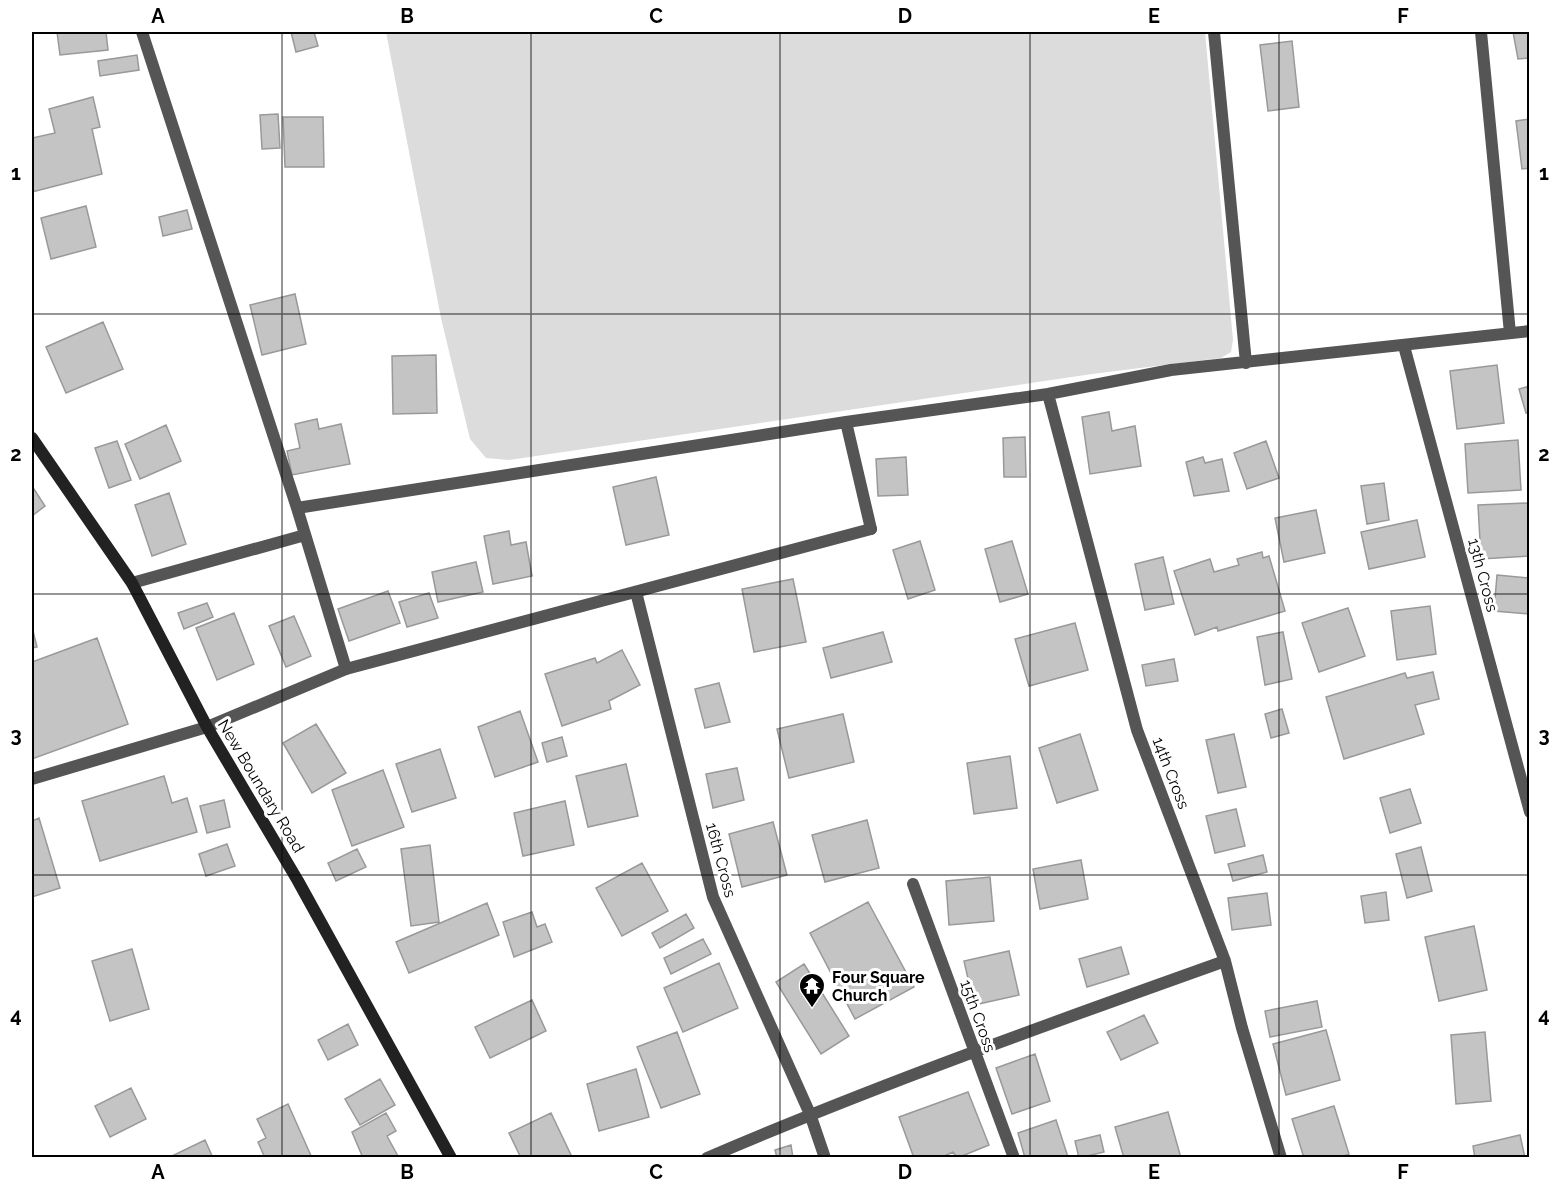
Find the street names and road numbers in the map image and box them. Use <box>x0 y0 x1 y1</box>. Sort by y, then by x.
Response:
street label: 13th Cross <box>1464 536 1502 614</box>
street label: New Boundary Road <box>214 716 308 856</box>
street label: 14th Cross <box>1149 734 1194 812</box>
street label: 16th Cross <box>702 821 740 900</box>
street label: 15th Cross <box>956 977 1000 1055</box>

